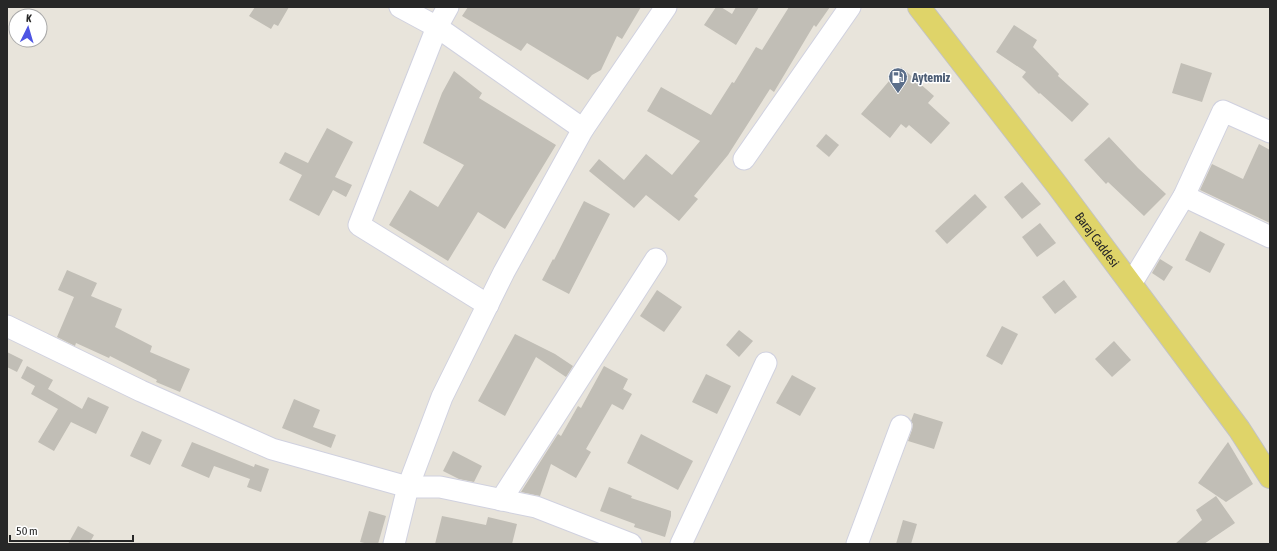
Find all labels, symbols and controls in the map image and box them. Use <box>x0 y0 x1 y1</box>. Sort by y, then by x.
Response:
north arrow <box>8 8 48 48</box>
text: K <box>26 12 33 24</box>
fuel station icon: Aytemiz <box>887 66 909 94</box>
place label: Aytemiz <box>911 70 951 85</box>
street label: Baraj Caddesi <box>1072 209 1123 270</box>
scale bar <box>10 517 133 543</box>
text: 50 m <box>16 524 38 538</box>

